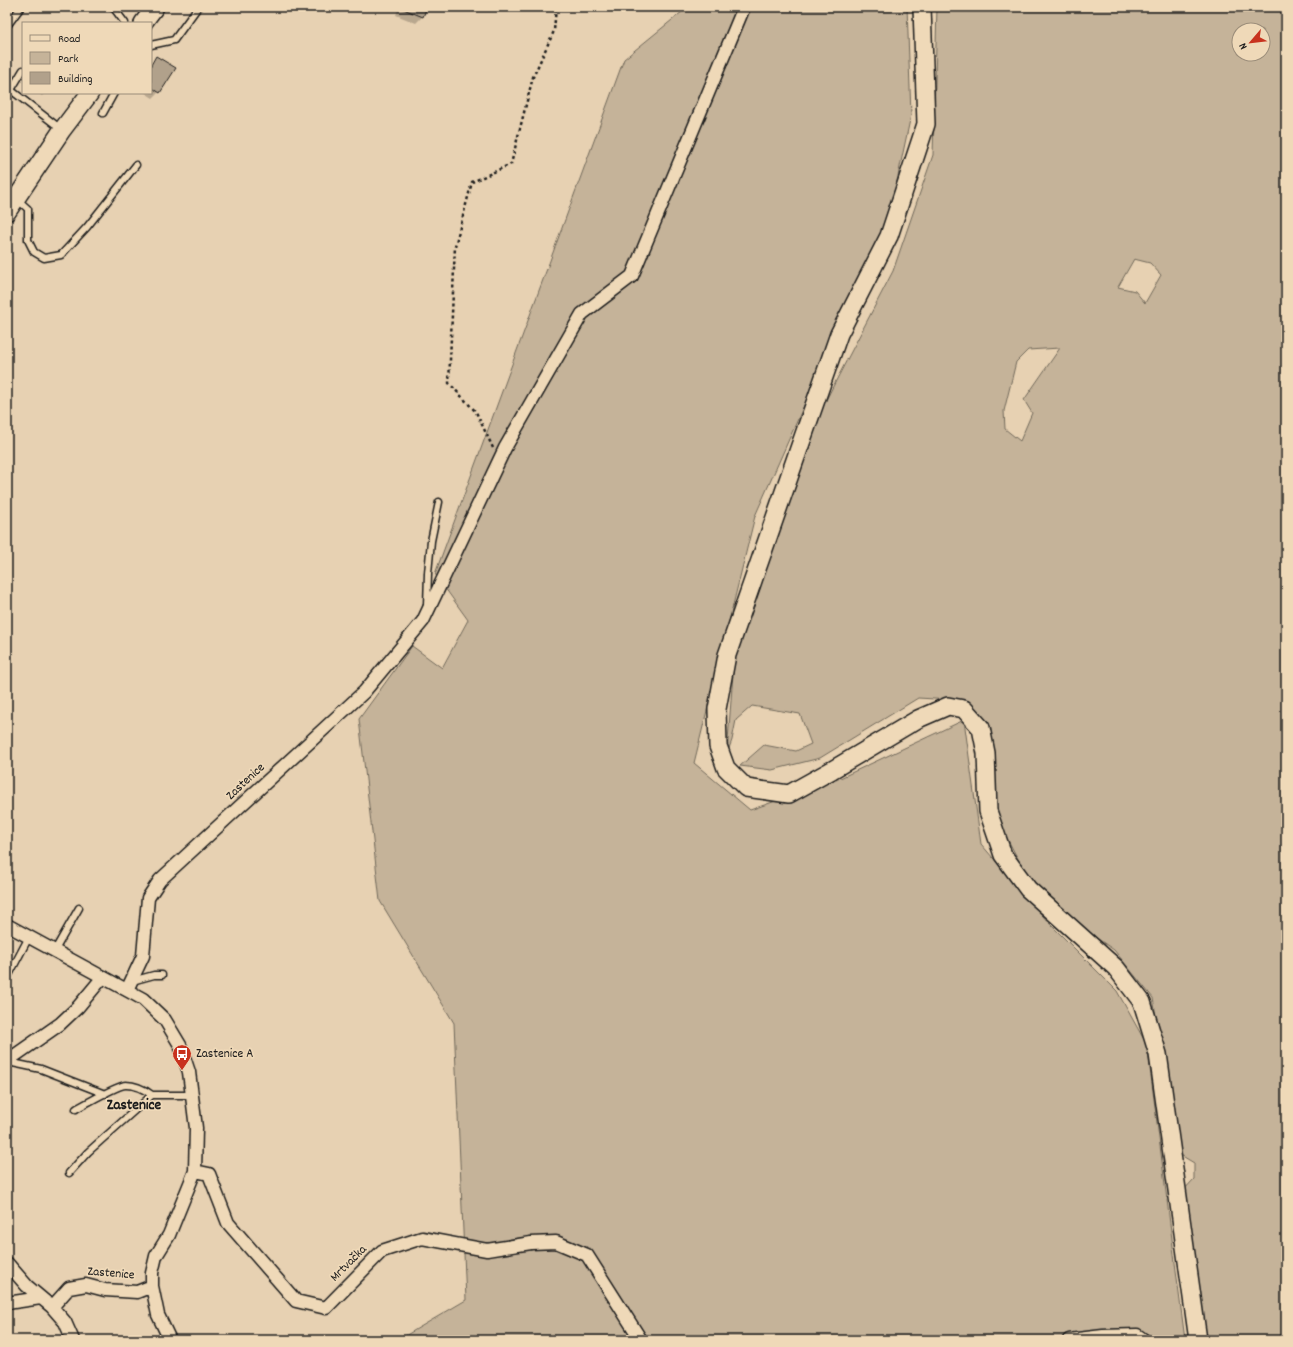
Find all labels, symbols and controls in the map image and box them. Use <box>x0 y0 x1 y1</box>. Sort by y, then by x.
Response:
legend <box>22 22 152 94</box>
north arrow <box>1231 22 1271 62</box>
text: Road <box>58 31 80 48</box>
text: N <box>1235 39 1252 52</box>
text: Park <box>58 51 79 68</box>
text: Building <box>58 71 93 88</box>
street label: Zastenice <box>222 759 270 805</box>
bus stop icon: Zastenice A <box>171 1043 193 1071</box>
place label: Zastenice A <box>196 1045 253 1064</box>
district label: Zastenice <box>107 1095 162 1117</box>
street label: Mrtvačka <box>326 1241 372 1287</box>
street label: Zastenice <box>87 1262 136 1286</box>

